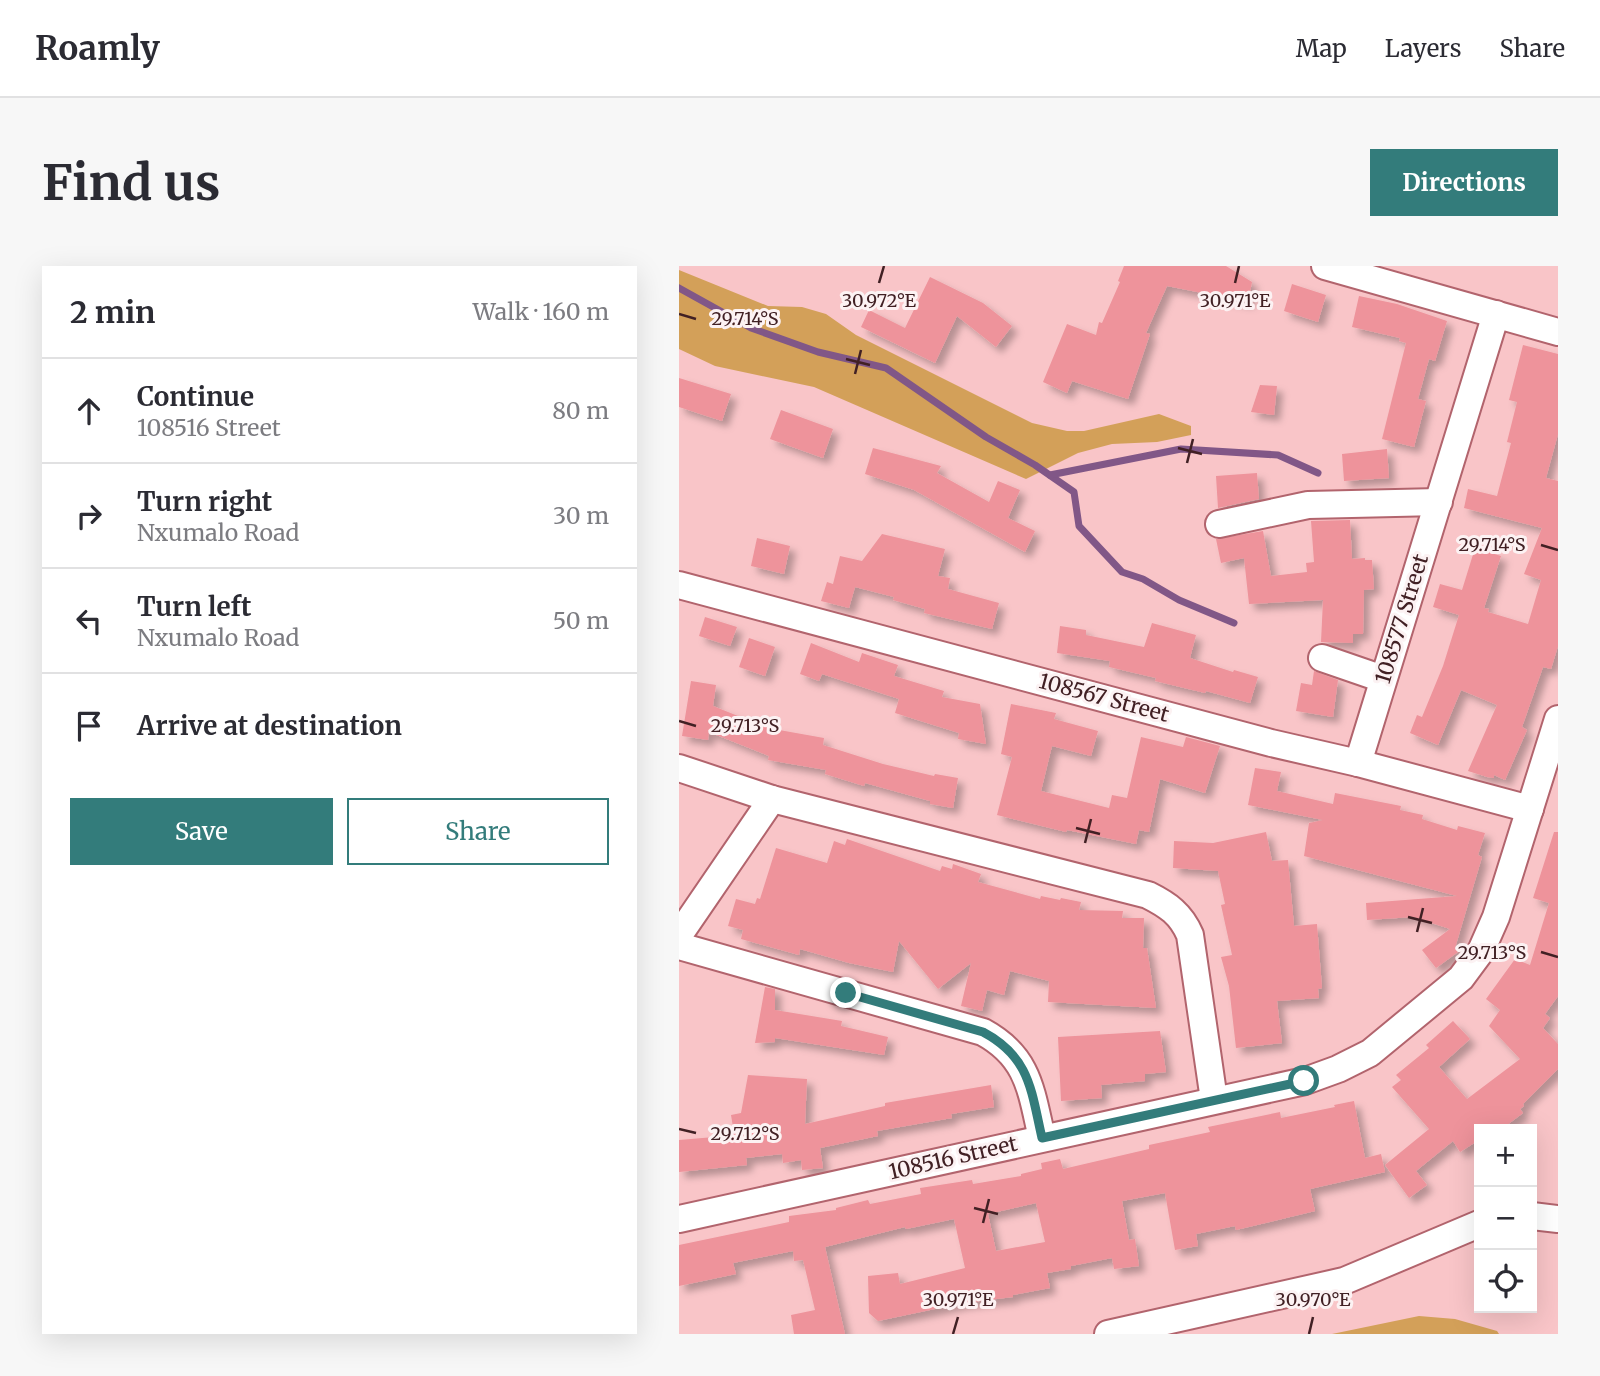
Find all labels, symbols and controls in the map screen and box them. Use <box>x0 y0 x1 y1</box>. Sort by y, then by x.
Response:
text: Roamly <box>35 28 160 69</box>
text: Map <box>1296 33 1347 64</box>
text: Layers <box>1385 33 1461 64</box>
text: Share <box>1499 33 1565 64</box>
button: Directions <box>1370 149 1558 216</box>
text: Find us <box>42 152 220 213</box>
text: 30.972°E <box>842 289 917 312</box>
text: 30.971°E <box>1200 289 1271 312</box>
text: 2 min <box>70 293 155 331</box>
text: Walk · 160 m <box>473 297 609 326</box>
text: 29.714°S <box>712 307 779 330</box>
text: Continue <box>137 380 254 413</box>
icon: ahead <box>70 392 108 430</box>
text: 80 m <box>552 396 609 425</box>
text: 108516 Street <box>137 413 281 442</box>
text: Turn right <box>137 485 272 518</box>
icon: right <box>70 497 108 535</box>
text: 30 m <box>553 501 609 530</box>
text: Nxumalo Road <box>137 518 299 547</box>
text: 29.714°S <box>1459 533 1526 556</box>
street label: 108577 Street <box>1369 551 1434 687</box>
text: Turn left <box>137 590 251 623</box>
icon: left <box>70 602 108 640</box>
text: 50 m <box>553 606 609 635</box>
text: Nxumalo Road <box>137 623 299 652</box>
street label: 108567 Street <box>1036 667 1172 728</box>
icon: arrive <box>70 707 108 745</box>
text: Arrive at destination <box>137 709 402 742</box>
text: 29.713°S <box>711 714 779 737</box>
button: Save <box>70 798 333 865</box>
button: Share <box>347 798 609 865</box>
text: 29.713°S <box>1458 941 1526 964</box>
route end <box>830 977 861 1008</box>
route start <box>1288 1065 1319 1096</box>
text: 29.712°S <box>711 1122 780 1145</box>
map controls <box>1474 1124 1537 1313</box>
button: + <box>1474 1124 1537 1187</box>
street label: 108516 Street <box>886 1130 1020 1185</box>
button: − <box>1474 1187 1537 1250</box>
button: locate <box>1474 1250 1537 1313</box>
text: 30.971°E <box>923 1288 994 1311</box>
text: 30.970°E <box>1276 1288 1351 1311</box>

